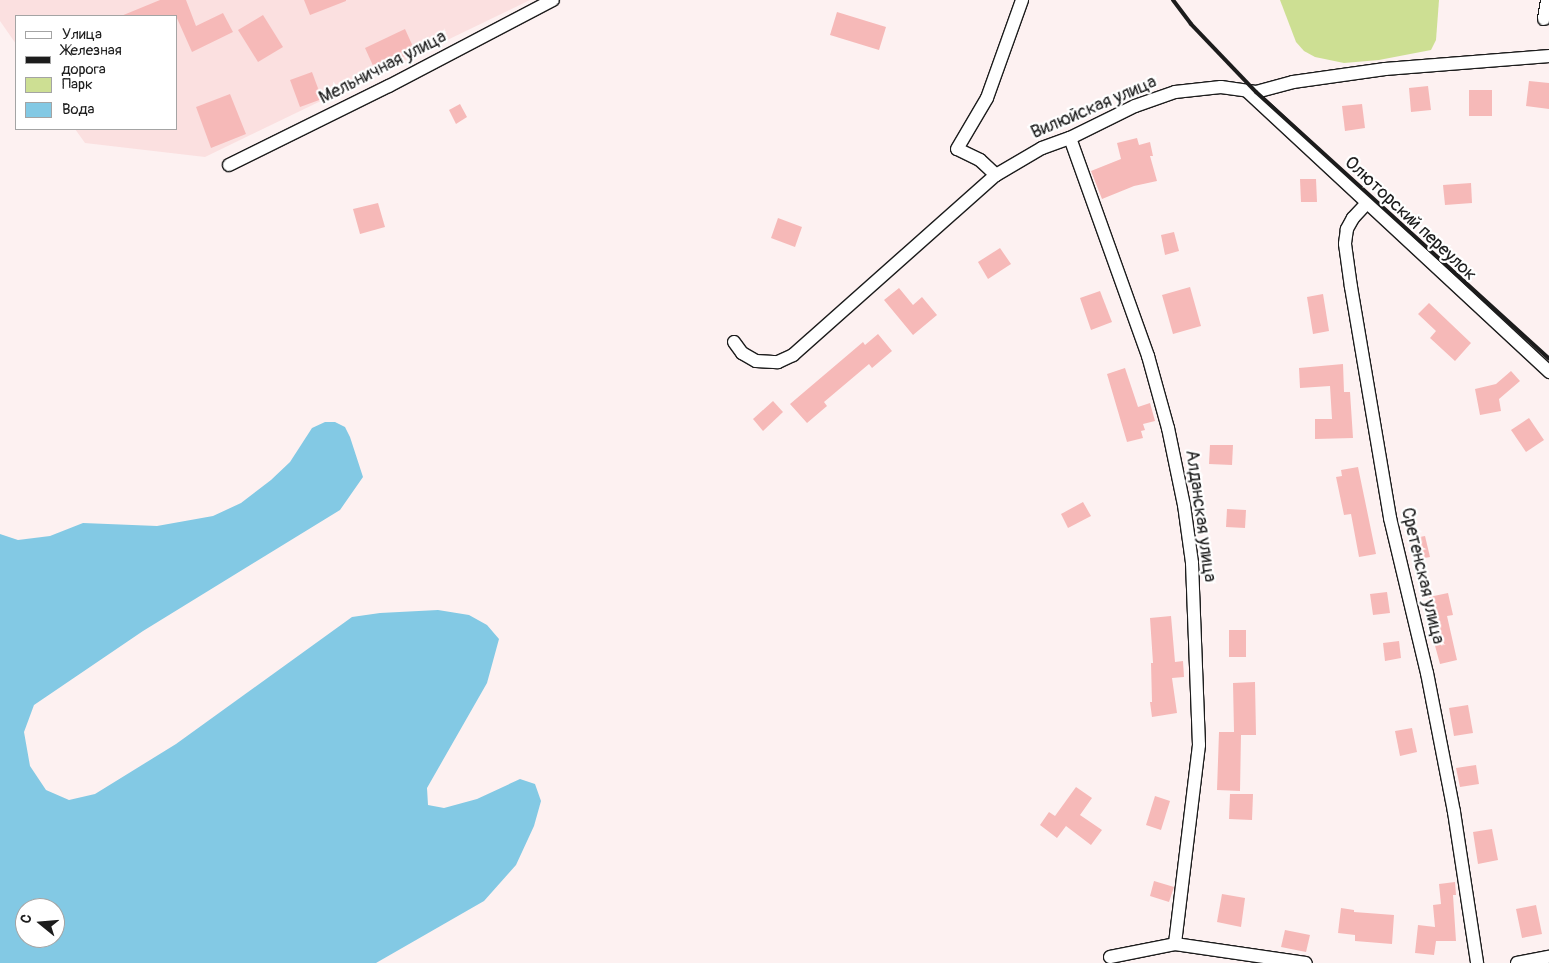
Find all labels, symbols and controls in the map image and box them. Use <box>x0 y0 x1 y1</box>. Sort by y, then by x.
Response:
legend <box>15 15 178 130</box>
text: Улица <box>62 25 102 44</box>
street label: Мельничная улица <box>316 27 450 109</box>
text: Железная дорога <box>61 41 122 79</box>
street label: Вилюйская улица <box>1028 72 1160 144</box>
text: Парк <box>62 75 93 94</box>
text: Вода <box>62 100 95 119</box>
street label: Олюторский переулок <box>1340 152 1480 286</box>
street label: Алданская улица <box>1180 449 1220 583</box>
street label: Сретенская улица <box>1396 506 1448 646</box>
north arrow <box>15 898 65 948</box>
text: С <box>17 912 36 925</box>

